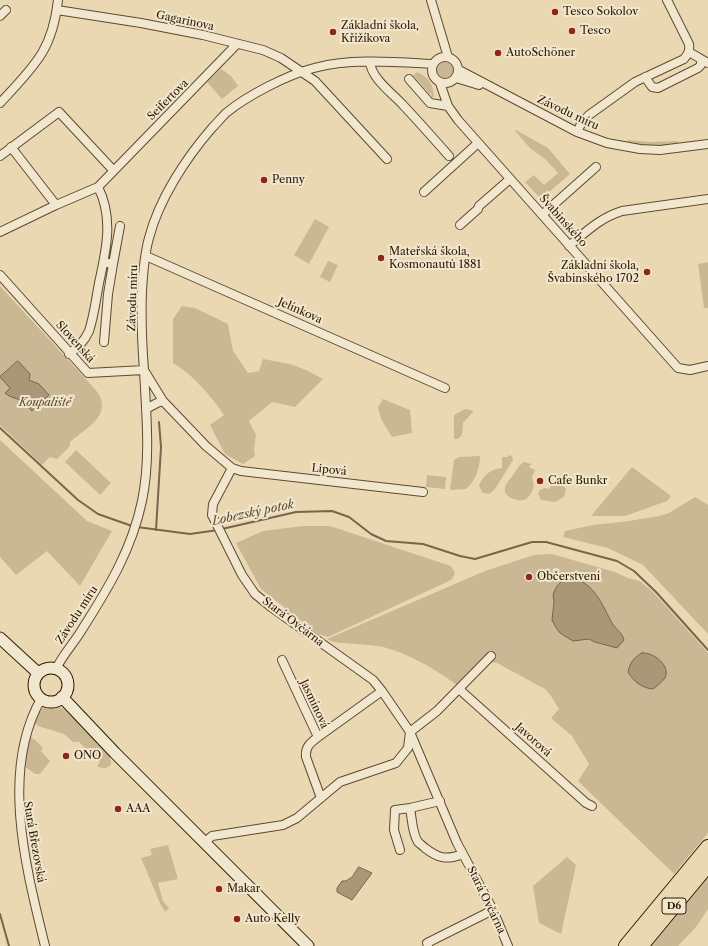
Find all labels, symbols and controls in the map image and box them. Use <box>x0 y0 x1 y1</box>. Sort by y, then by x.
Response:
place label: Tesco Sokolov <box>563 5 638 19</box>
marker: Tesco Sokolov <box>550 7 560 17</box>
street label: Gagarinova <box>155 8 215 34</box>
place label: Základní škola, Křižíkova <box>341 19 419 45</box>
place label: Tesco <box>580 24 611 38</box>
marker: Tesco <box>567 26 577 36</box>
marker: Základní škola, Křižíkova <box>328 27 338 37</box>
place label: AutoSchöner <box>506 46 575 60</box>
marker: AutoSchöner <box>493 48 503 58</box>
street label: Seifertova <box>145 77 191 123</box>
street label: Závodu míru <box>535 93 601 133</box>
place label: Penny <box>272 173 305 187</box>
marker: Penny <box>259 175 269 185</box>
street label: Švabinského <box>536 192 590 250</box>
place label: Mateřská škola, Kosmonautů 1881 <box>389 245 481 271</box>
marker: Mateřská škola, Kosmonautů 1881 <box>376 253 386 263</box>
place label: Základní škola, Švabinského 1702 <box>547 259 639 285</box>
street label: Závodu míru <box>125 264 141 332</box>
marker: Základní škola, Švabinského 1702 <box>642 267 652 277</box>
street label: Jelínkova <box>276 295 324 327</box>
street label: Slovenská <box>53 318 97 366</box>
park label: Koupaliště <box>19 396 71 410</box>
street label: Lipová <box>311 462 347 478</box>
place label: Cafe Bunkr <box>548 474 608 488</box>
marker: Cafe Bunkr <box>535 476 545 486</box>
water label: Lobezský potok <box>211 497 295 529</box>
place label: Občerstvení <box>537 570 600 584</box>
marker: Občerstvení <box>524 572 534 582</box>
street label: Závodu míru <box>53 583 101 647</box>
street label: Stará Ovčárna <box>260 595 326 649</box>
street label: Jasmínová <box>297 677 331 731</box>
street label: Javorová <box>512 720 554 760</box>
place label: ONO <box>74 749 101 763</box>
marker: ONO <box>61 751 71 761</box>
street label: Stará Březovská <box>20 800 48 884</box>
place label: AAA <box>126 802 150 816</box>
marker: AAA <box>113 804 123 814</box>
street label: Stará Ovčárna <box>464 864 508 936</box>
place label: Makar <box>227 882 260 896</box>
marker: Makar <box>214 884 224 894</box>
road number: D6 <box>662 898 686 914</box>
place label: Auto Kelly <box>245 912 300 926</box>
marker: Auto Kelly <box>232 914 242 924</box>

